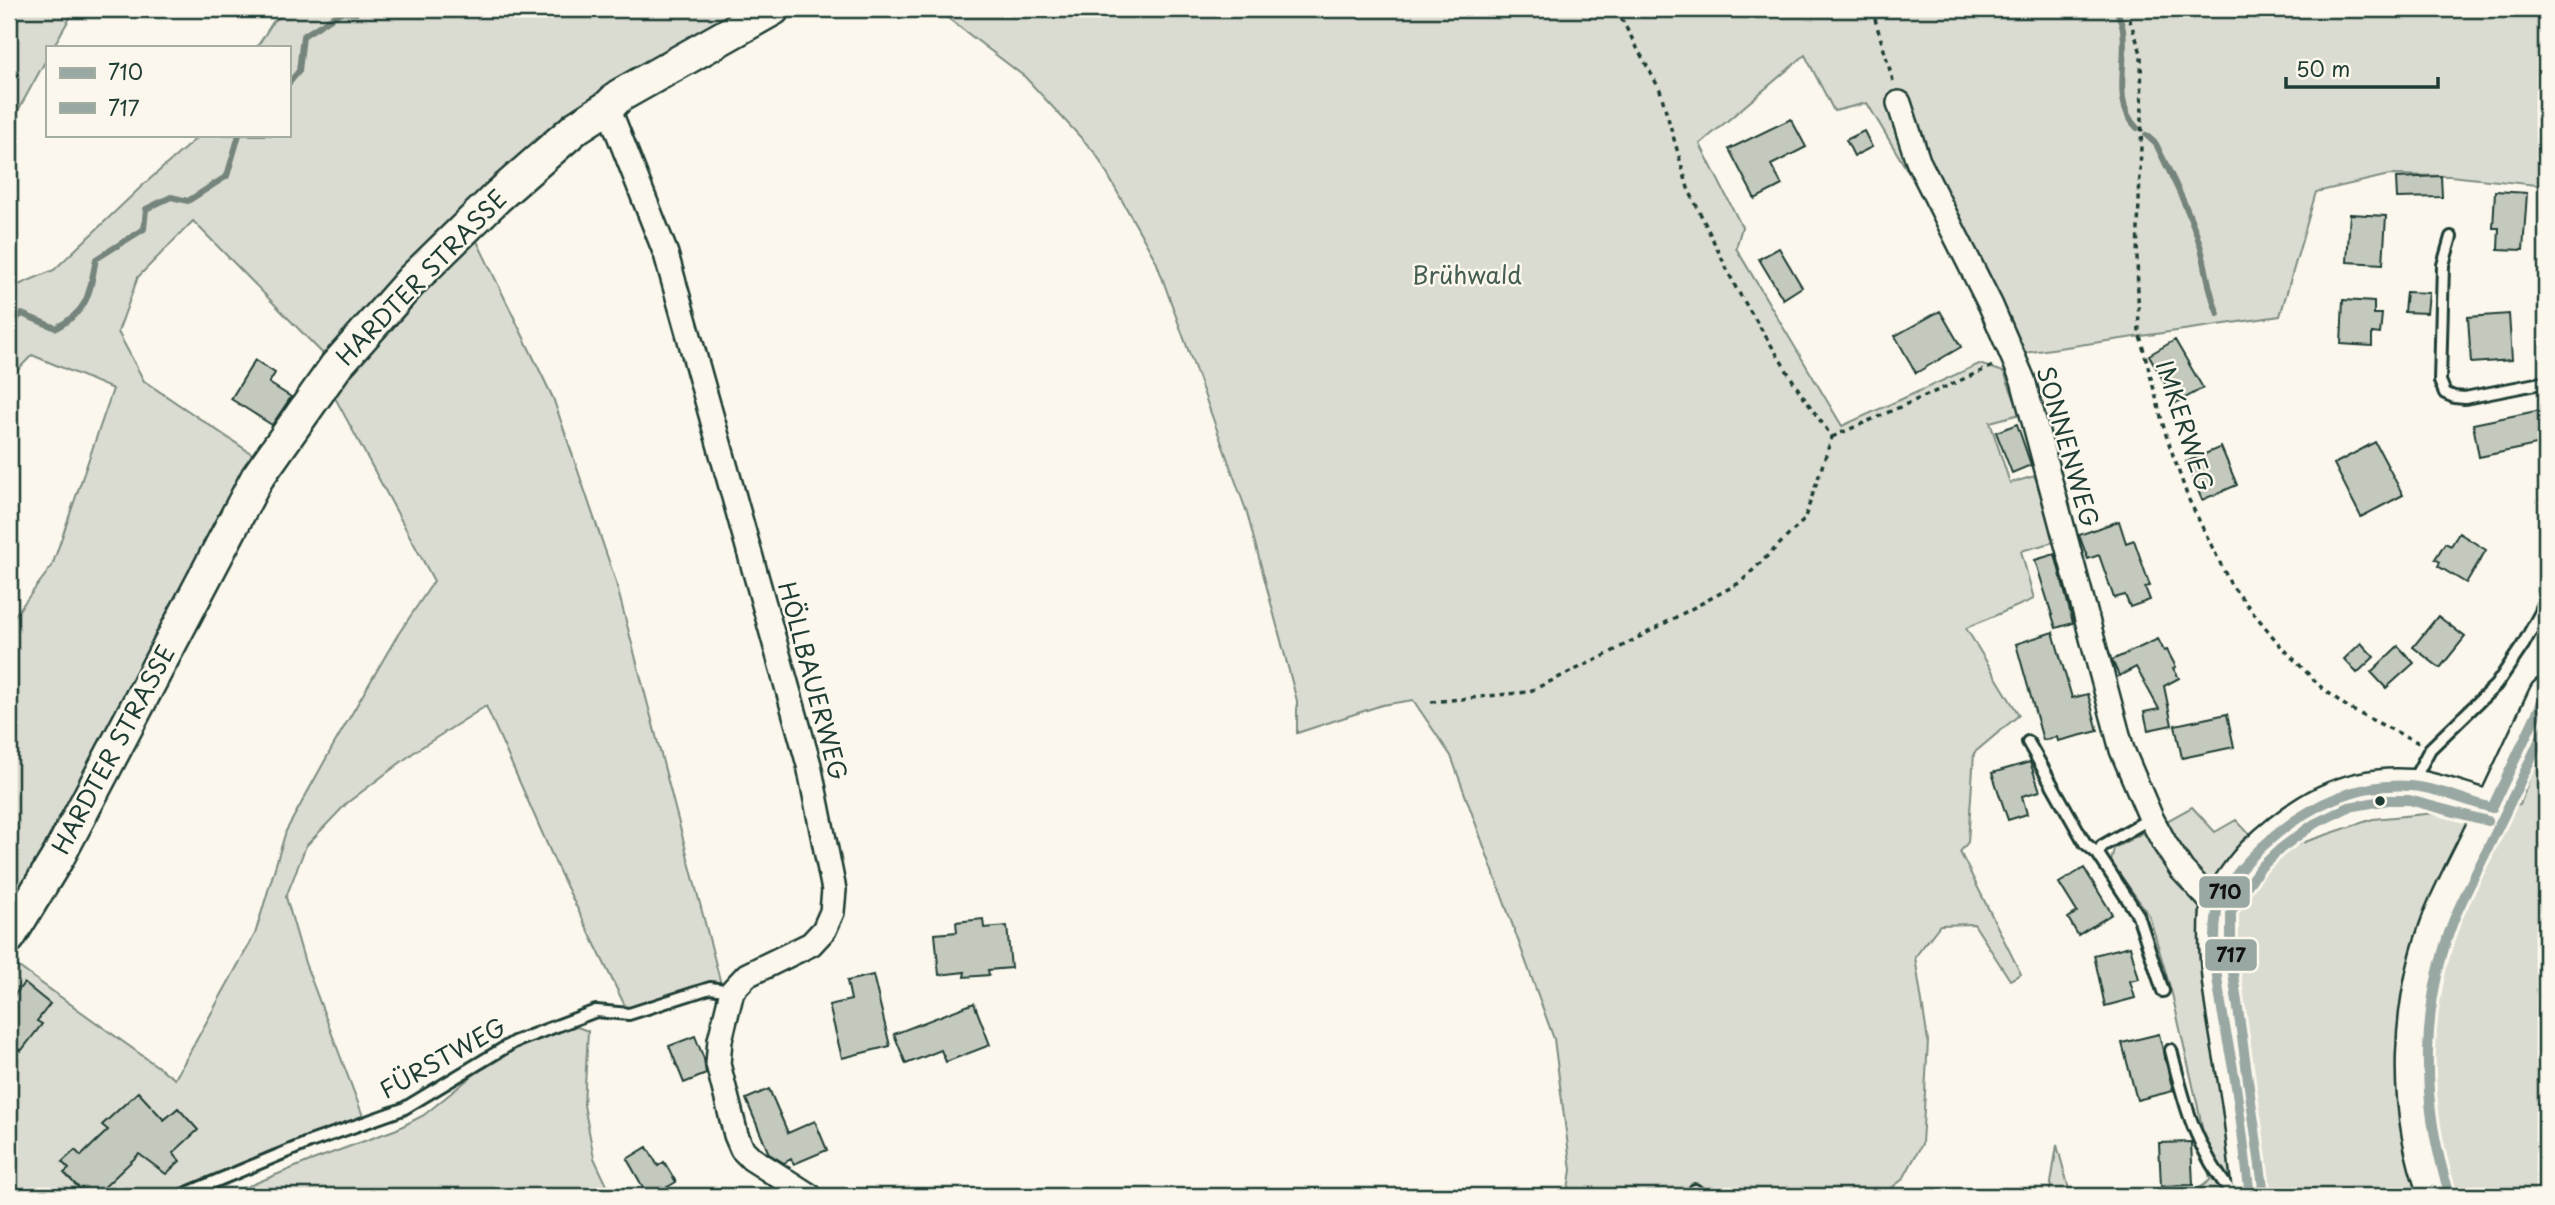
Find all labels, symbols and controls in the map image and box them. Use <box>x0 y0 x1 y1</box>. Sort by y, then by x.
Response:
legend <box>46 46 290 136</box>
scale bar <box>2286 46 2438 90</box>
text: 50 m <box>2296 52 2350 84</box>
text: 710 <box>108 55 143 87</box>
text: 717 <box>108 91 140 123</box>
street label: HARDTER STRASSE <box>327 181 514 373</box>
park label: Brühwald <box>1412 256 1522 292</box>
street label: IMKERWEG <box>2148 355 2224 496</box>
street label: SONNENWEG <box>2029 362 2109 531</box>
street label: HÖLLBAUERWEG <box>770 577 858 784</box>
street label: HARDTER STRASSE <box>42 638 183 860</box>
unlabelled marker <box>2373 794 2387 808</box>
line badge: 710 <box>2198 875 2251 909</box>
text: 710 <box>2209 877 2241 905</box>
line badge: 717 <box>2204 938 2258 972</box>
text: 717 <box>2216 940 2246 968</box>
street label: FÜRSTWEG <box>372 1008 512 1107</box>

